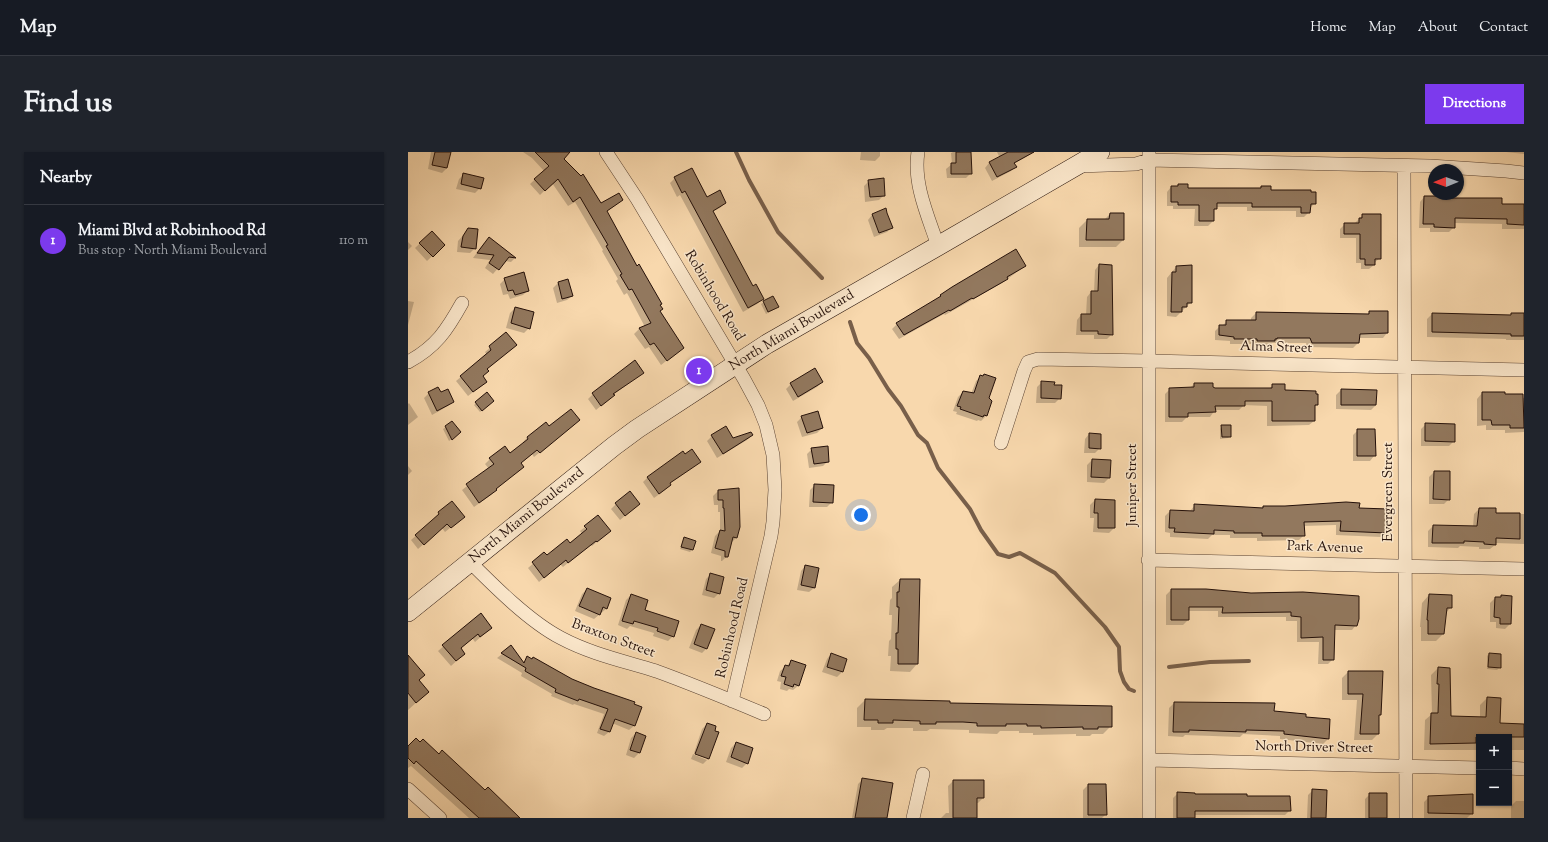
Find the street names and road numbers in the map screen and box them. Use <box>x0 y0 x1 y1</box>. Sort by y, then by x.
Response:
street label: Robinhood Road <box>679 247 749 345</box>
street label: North Miami Boulevard <box>726 286 859 376</box>
street label: Alma Street <box>1239 337 1313 359</box>
street label: Evergreen Street <box>1379 442 1399 542</box>
street label: Juniper Street <box>1123 443 1143 527</box>
street label: North Miami Boulevard <box>465 463 589 569</box>
street label: Park Avenue <box>1286 537 1364 559</box>
street label: Robinhood Road <box>712 576 754 680</box>
street label: Braxton Street <box>568 615 658 664</box>
street label: North Driver Street <box>1255 737 1373 759</box>

